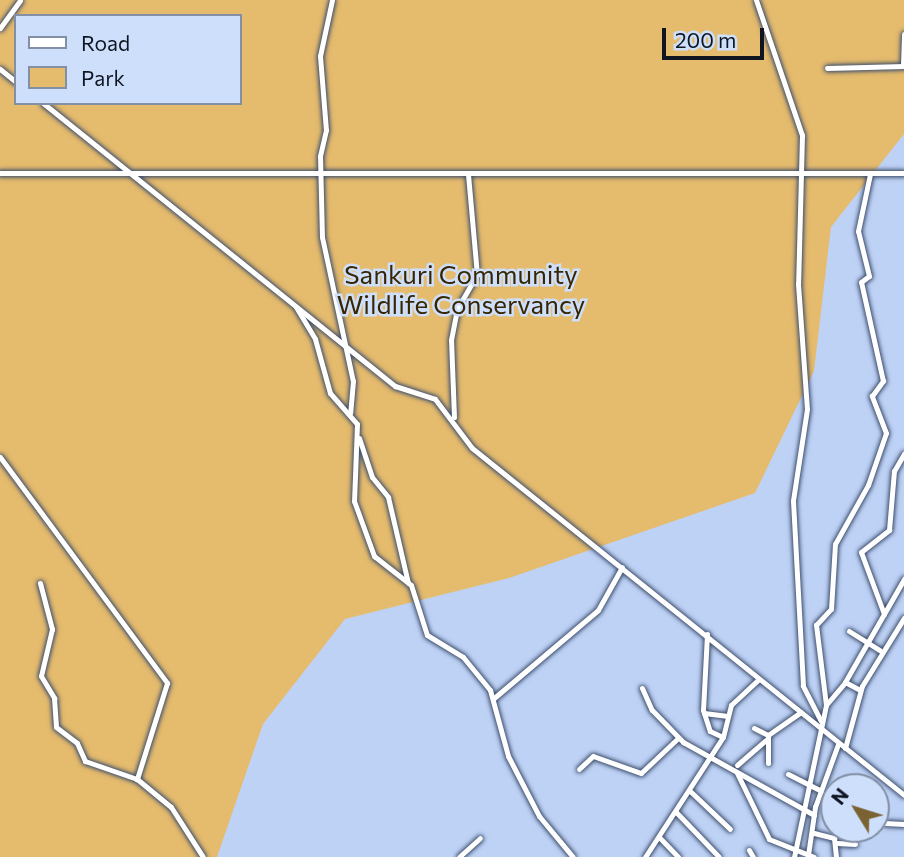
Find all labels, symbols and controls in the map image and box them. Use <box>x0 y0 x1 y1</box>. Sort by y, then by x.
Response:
legend <box>14 14 242 105</box>
scale bar <box>666 14 768 58</box>
text: 200 m <box>675 27 736 52</box>
text: Road <box>81 30 130 55</box>
text: Park <box>81 65 125 90</box>
park label: Sankuri Community Wildlife Conservancy <box>337 258 585 320</box>
north arrow <box>820 773 890 843</box>
text: N <box>826 783 853 809</box>

